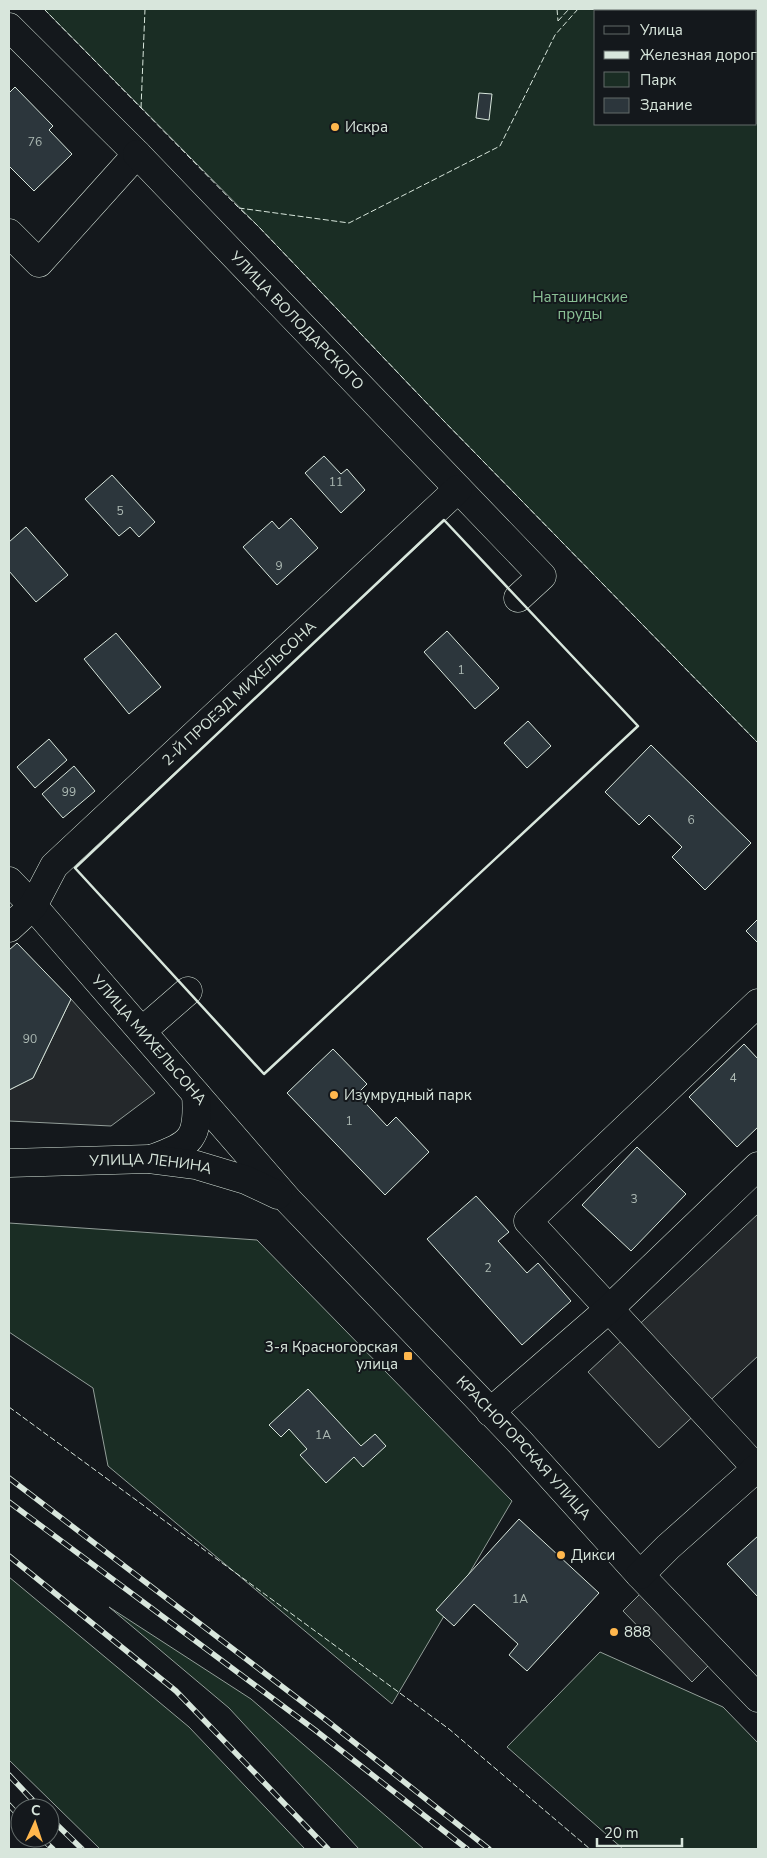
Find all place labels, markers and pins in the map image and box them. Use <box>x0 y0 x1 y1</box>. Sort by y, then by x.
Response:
place label: Искра <box>345 117 388 137</box>
marker: Искра <box>329 121 341 133</box>
place label: Изумрудный парк <box>344 1085 472 1105</box>
marker: Изумрудный парк <box>328 1089 340 1101</box>
place label: 3-я Красногорская улица <box>265 1337 398 1374</box>
marker: 3-я Красногорская улица <box>402 1350 414 1362</box>
place label: Дикси <box>571 1545 615 1565</box>
marker: Дикси <box>555 1549 567 1561</box>
place label: 888 <box>624 1622 651 1642</box>
marker: 888 <box>608 1626 620 1638</box>

